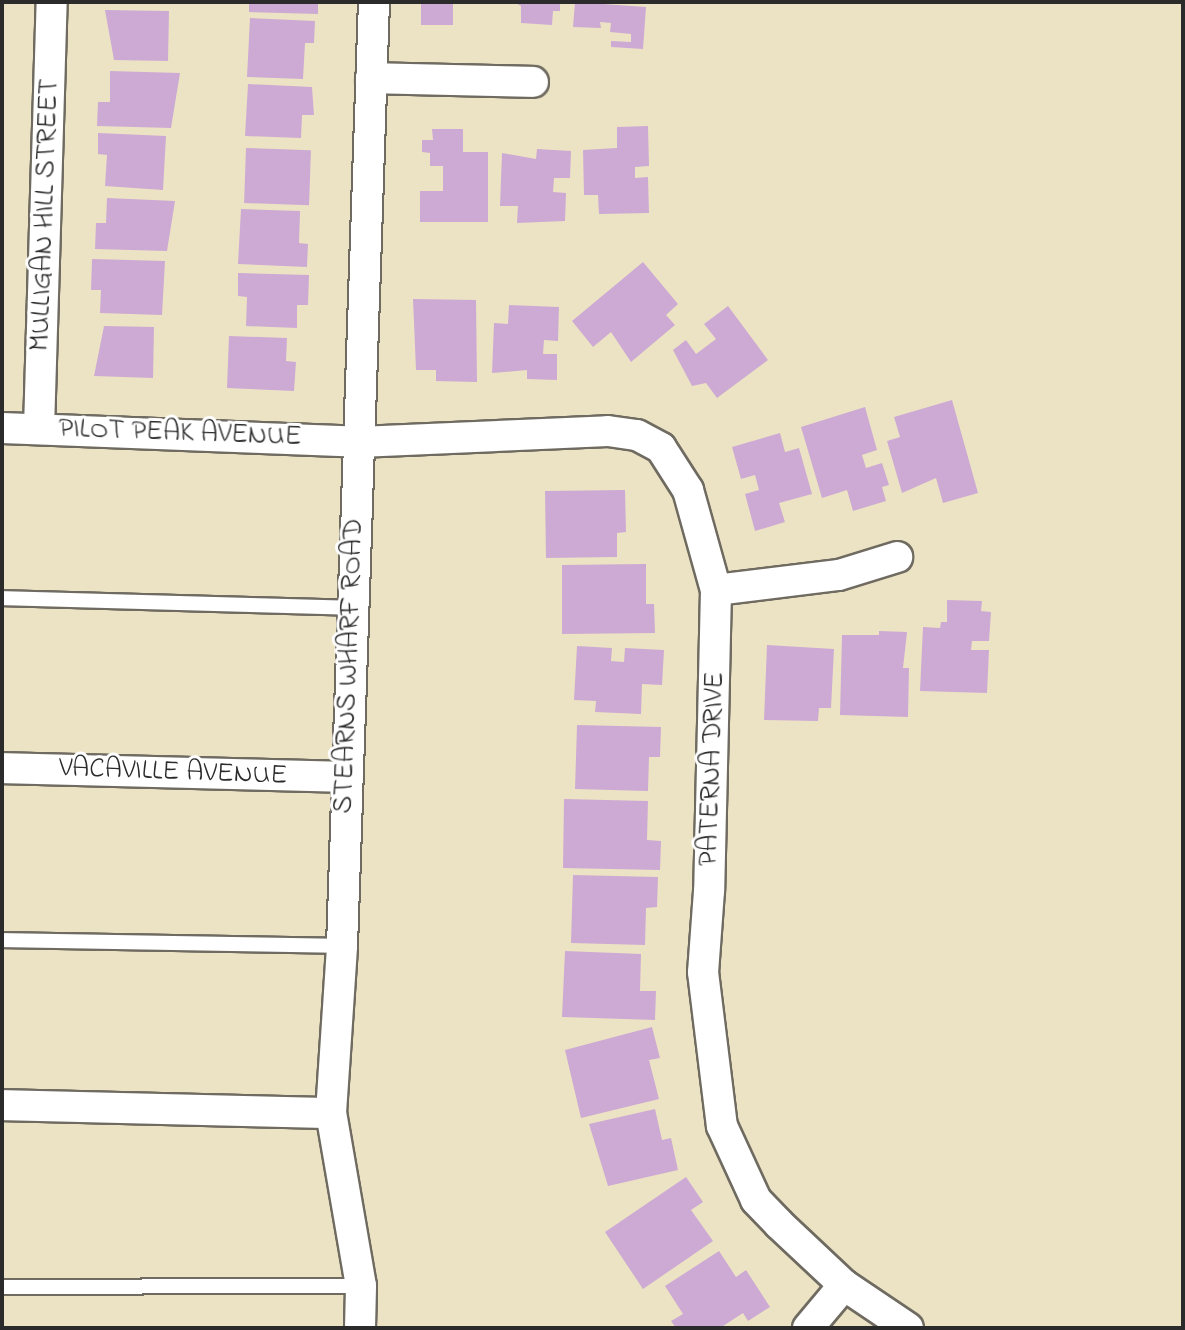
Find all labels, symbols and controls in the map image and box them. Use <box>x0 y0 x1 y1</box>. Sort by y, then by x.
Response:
street label: MULLIGAN HILL STREET <box>24 78 68 352</box>
street label: PILOT PEAK AVENUE <box>58 413 302 455</box>
street label: STEARNS WHARF ROAD <box>328 518 372 814</box>
street label: PATERNA DRIVE <box>693 671 733 867</box>
street label: VACAVILLE AVENUE <box>58 752 288 794</box>

